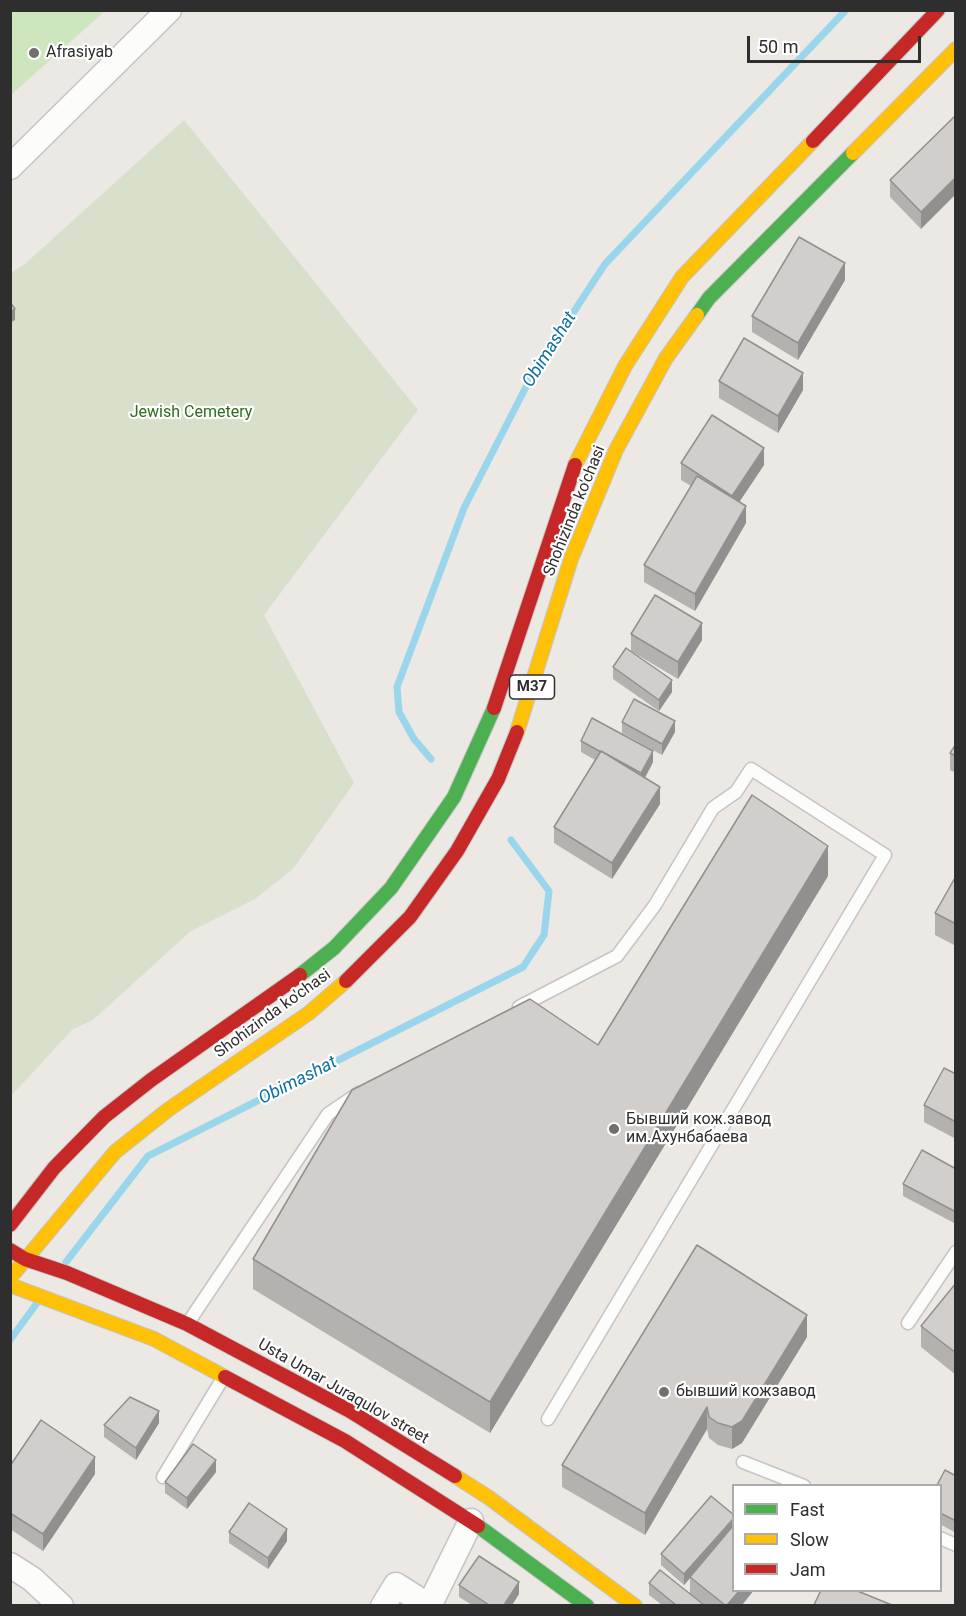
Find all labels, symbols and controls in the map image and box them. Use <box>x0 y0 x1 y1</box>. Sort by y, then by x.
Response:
scale bar <box>750 24 924 62</box>
text: 50 m <box>758 36 798 57</box>
place label: Afrasiyab <box>46 43 113 63</box>
marker: Afrasiyab <box>27 46 41 60</box>
water label: Obimashat <box>518 308 582 392</box>
park label: Jewish Cemetery <box>130 403 252 423</box>
street label: Shohizinda ko'chasi <box>540 443 610 579</box>
road number: M37 <box>510 675 554 699</box>
street label: Shohizinda ko'chasi <box>211 965 335 1063</box>
water label: Obimashat <box>255 1052 341 1110</box>
place label: Бывший кож.завод им.Ахунбабаева <box>626 1110 771 1148</box>
marker: Бывший кож.завод им.Ахунбабаева <box>607 1122 621 1136</box>
street label: Usta Umar Juraqulov street <box>254 1335 432 1449</box>
place label: бывший кожзавод <box>676 1382 816 1402</box>
marker: бывший кожзавод <box>657 1385 671 1399</box>
legend <box>732 1484 942 1592</box>
text: Fast <box>790 1499 825 1520</box>
text: Slow <box>790 1529 829 1550</box>
text: Jam <box>790 1559 826 1580</box>

